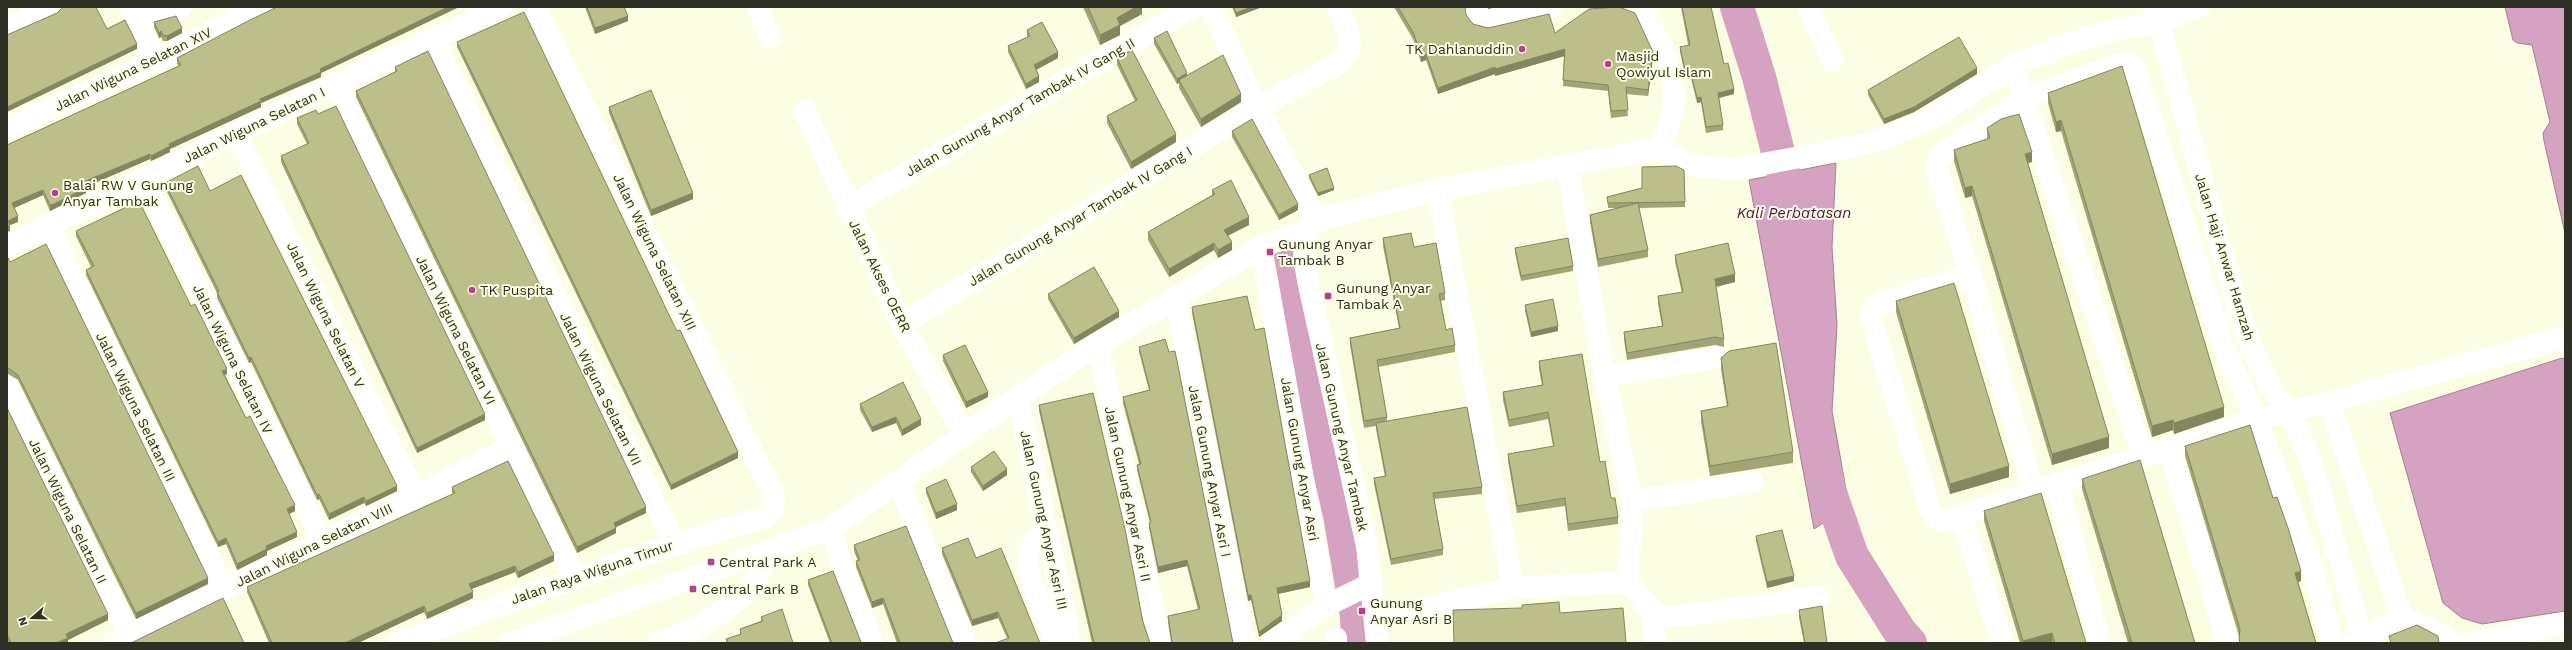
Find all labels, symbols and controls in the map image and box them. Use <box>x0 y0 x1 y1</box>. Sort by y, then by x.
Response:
street label: Jalan Wiguna Selatan XIV <box>52 24 214 114</box>
street label: Jalan Gunung Anyar Tambak IV Gang II <box>902 35 1138 179</box>
place label: TK Dahlanuddin <box>1406 41 1514 57</box>
marker: TK Dahlanuddin <box>1517 44 1527 54</box>
place label: Masjid Qowiyul Islam <box>1616 48 1711 80</box>
marker: Masjid Qowiyul Islam <box>1603 59 1613 69</box>
street label: Jalan Wiguna Selatan I <box>181 84 327 166</box>
street label: Jalan Gunung Anyar Tambak IV Gang I <box>965 143 1195 289</box>
street label: Jalan Wiguna Selatan XIII <box>610 171 700 333</box>
street label: Jalan Haji Anwar Hamzah <box>2192 171 2258 343</box>
place label: Balai RW V Gunung Anyar Tambak <box>63 177 194 209</box>
marker: Balai RW V Gunung Anyar Tambak <box>50 188 60 198</box>
water label: Kali Perbatasan <box>1737 204 1851 222</box>
street label: Jalan Akses OERR <box>846 217 914 335</box>
place label: Gunung Anyar Tambak B <box>1278 236 1373 268</box>
street label: Jalan Wiguna Selatan V <box>284 240 368 390</box>
marker: Gunung Anyar Tambak B <box>1265 247 1275 257</box>
street label: Jalan Wiguna Selatan VI <box>413 253 499 407</box>
place label: Gunung Anyar Tambak A <box>1336 280 1431 312</box>
street label: Jalan Wiguna Selatan IV <box>190 282 276 436</box>
place label: TK Puspita <box>480 282 553 298</box>
marker: TK Puspita <box>467 285 477 295</box>
marker: Gunung Anyar Tambak A <box>1323 291 1333 301</box>
street label: Jalan Wiguna Selatan VII <box>557 310 645 468</box>
street label: Jalan Wiguna Selatan III <box>93 330 179 484</box>
street label: Jalan Gunung Anyar Tambak <box>1312 341 1372 533</box>
street label: Jalan Gunung Anyar Asri <box>1278 376 1322 542</box>
street label: Jalan Gunung Anyar Asri I <box>1185 384 1235 558</box>
street label: Jalan Gunung Anyar Asri II <box>1102 405 1154 583</box>
street label: Jalan Gunung Anyar Asri III <box>1017 429 1071 611</box>
street label: Jalan Wiguna Selatan II <box>26 436 110 586</box>
street label: Jalan Wiguna Selatan VIII <box>233 500 395 590</box>
street label: Jalan Raya Wiguna Timur <box>509 537 676 607</box>
place label: Central Park A <box>719 554 816 570</box>
marker: Central Park A <box>706 557 716 567</box>
place label: Central Park B <box>701 581 799 597</box>
marker: Central Park B <box>688 584 698 594</box>
place label: Gunung Anyar Asri B <box>1370 595 1452 627</box>
north arrow <box>12 598 52 638</box>
marker: Gunung Anyar Asri B <box>1357 606 1367 616</box>
text: N <box>16 615 31 627</box>

